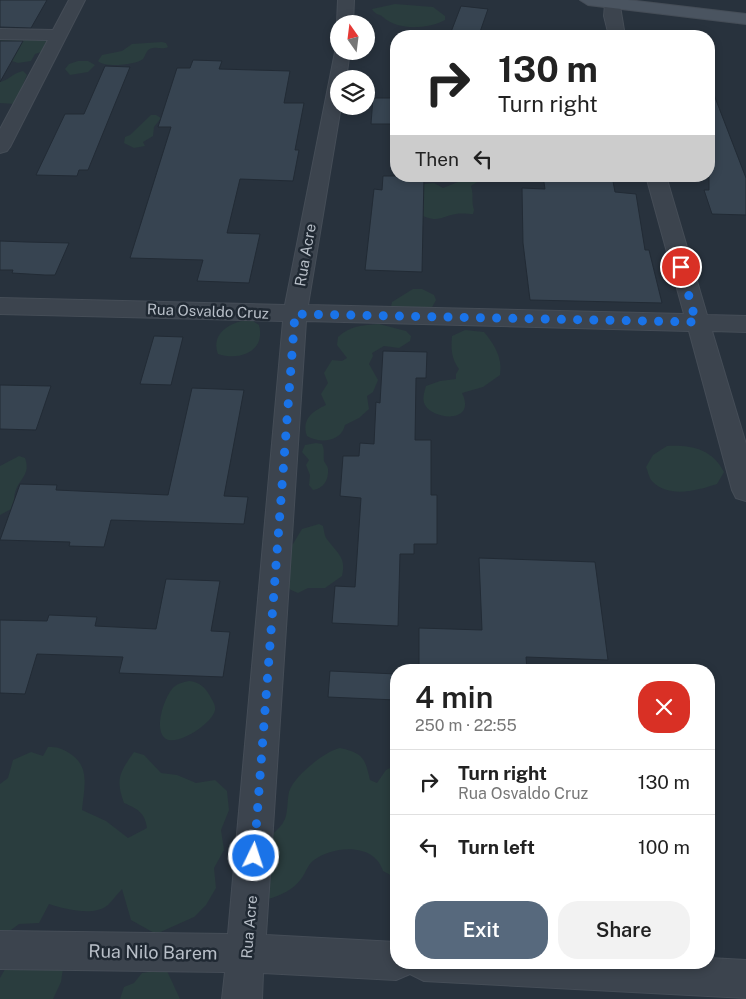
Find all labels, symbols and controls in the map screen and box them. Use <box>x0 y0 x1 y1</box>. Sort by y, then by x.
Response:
north arrow <box>330 15 375 60</box>
map controls <box>330 15 375 115</box>
text: 130 m <box>498 49 598 90</box>
icon: right <box>415 50 480 115</box>
button: layers <box>330 70 375 115</box>
text: Turn right <box>498 91 598 117</box>
icon: left <box>469 145 497 173</box>
text: Then <box>415 148 459 170</box>
street label: Rua Acre <box>291 222 319 288</box>
pin <box>660 246 702 288</box>
icon: arrive <box>667 253 695 281</box>
street label: Rua Osvaldo Cruz <box>147 300 269 322</box>
text: 4 min <box>415 679 493 715</box>
button: close <box>638 681 690 733</box>
text: 250 m · 22:55 <box>415 716 517 735</box>
text: Turn right <box>458 762 547 784</box>
icon: right <box>415 768 443 796</box>
text: 130 m <box>638 771 690 793</box>
text: Rua Osvaldo Cruz <box>458 784 588 803</box>
position arrow <box>227 829 279 881</box>
icon: left <box>415 833 443 861</box>
text: Turn left <box>458 836 535 858</box>
text: 100 m <box>638 836 690 858</box>
street label: Rua Acre <box>238 895 260 959</box>
button: Exit <box>415 901 548 959</box>
button: Share <box>558 901 690 959</box>
street label: Rua Nilo Barem <box>88 940 218 964</box>

